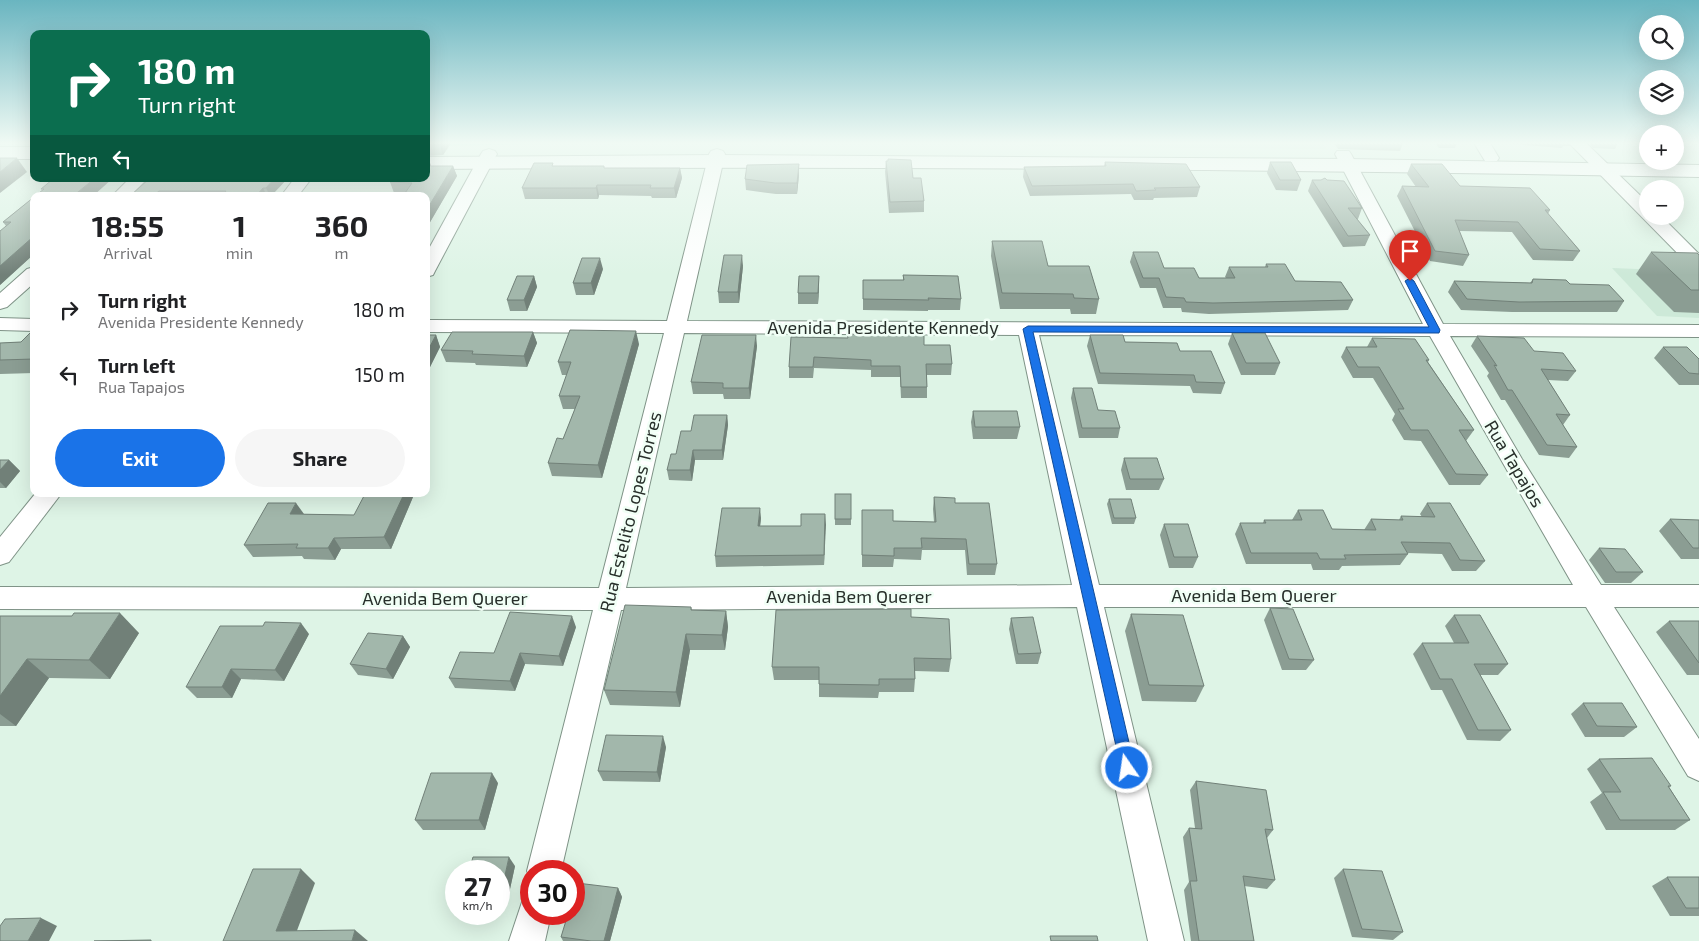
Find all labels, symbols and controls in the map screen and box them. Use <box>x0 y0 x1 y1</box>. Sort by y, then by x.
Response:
map controls <box>1639 15 1684 225</box>
button: search <box>1639 15 1684 60</box>
text: 180 m <box>138 49 235 91</box>
icon: right <box>55 50 120 115</box>
button: layers <box>1639 70 1684 115</box>
text: Turn right <box>138 91 236 117</box>
button: + <box>1639 125 1684 170</box>
icon: left <box>108 145 136 173</box>
text: Then <box>55 148 98 171</box>
button: − <box>1639 180 1684 225</box>
text: 18:55 <box>92 207 164 243</box>
text: 1 <box>233 207 246 243</box>
text: 360 <box>315 207 368 243</box>
pin <box>1389 230 1431 281</box>
icon: arrive <box>1396 237 1424 265</box>
text: Arrival <box>104 243 152 262</box>
text: min <box>226 243 253 262</box>
text: m <box>334 243 349 262</box>
text: Turn right <box>98 289 186 312</box>
icon: right <box>55 296 83 324</box>
text: 180 m <box>354 298 405 321</box>
text: Avenida Presidente Kennedy <box>98 312 304 331</box>
street label: Avenida Presidente Kennedy <box>767 316 999 338</box>
text: Turn left <box>98 354 175 377</box>
icon: left <box>55 361 83 389</box>
text: 150 m <box>355 363 405 386</box>
text: Rua Tapajos <box>98 377 185 396</box>
street label: Rua Estelito Lopes Torres <box>594 409 666 614</box>
street label: Rua Tapajos <box>1480 416 1549 511</box>
button: Exit <box>55 429 225 487</box>
button: Share <box>235 429 405 487</box>
street label: Avenida Bem Querer <box>1171 584 1337 606</box>
street label: Avenida Bem Querer <box>766 585 932 607</box>
street label: Avenida Bem Querer <box>362 587 528 609</box>
position arrow <box>1100 741 1152 793</box>
speed limit sign: 30 <box>520 860 585 925</box>
text: 27 <box>464 871 491 901</box>
text: km/h <box>463 898 492 912</box>

